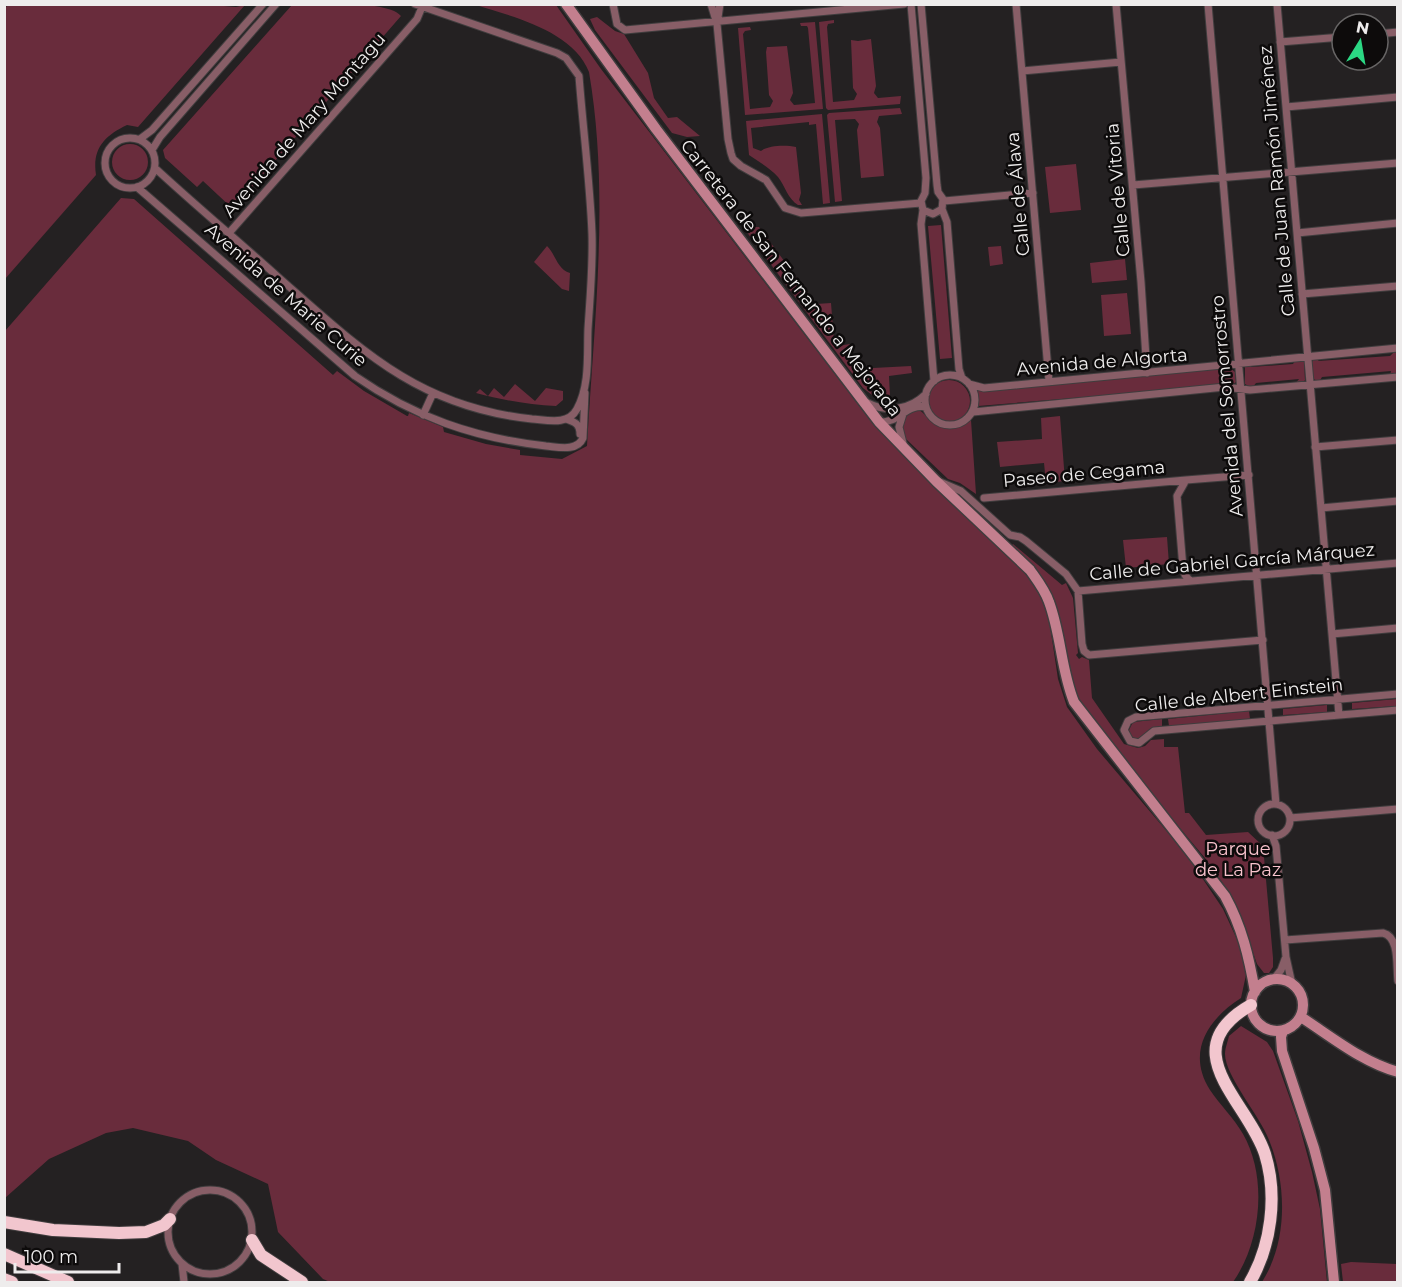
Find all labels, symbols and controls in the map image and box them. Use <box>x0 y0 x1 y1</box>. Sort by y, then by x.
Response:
north arrow <box>1330 12 1390 72</box>
text: N <box>1355 17 1371 38</box>
street label: Avenida de Mary Montagu <box>218 28 390 222</box>
street label: Calle de Juan Ramón Jiménez <box>1254 45 1300 317</box>
street label: Calle de Vitoria <box>1101 122 1135 258</box>
street label: Calle de Álava <box>1002 131 1034 257</box>
street label: Carretera de San Fernando a Mejorada <box>676 135 906 421</box>
street label: Avenida de Marie Curie <box>200 219 372 372</box>
street label: Avenida del Somorrostro <box>1206 294 1248 518</box>
street label: Avenida de Algorta <box>1016 344 1188 380</box>
street label: Paseo de Cegama <box>1002 456 1166 492</box>
street label: Calle de Gabriel García Márquez <box>1088 539 1376 585</box>
street label: Calle de Albert Einstein <box>1134 673 1344 717</box>
park label: Parque de La Paz <box>1195 838 1281 881</box>
scale bar <box>15 1236 118 1274</box>
text: 100 m <box>24 1246 78 1268</box>

